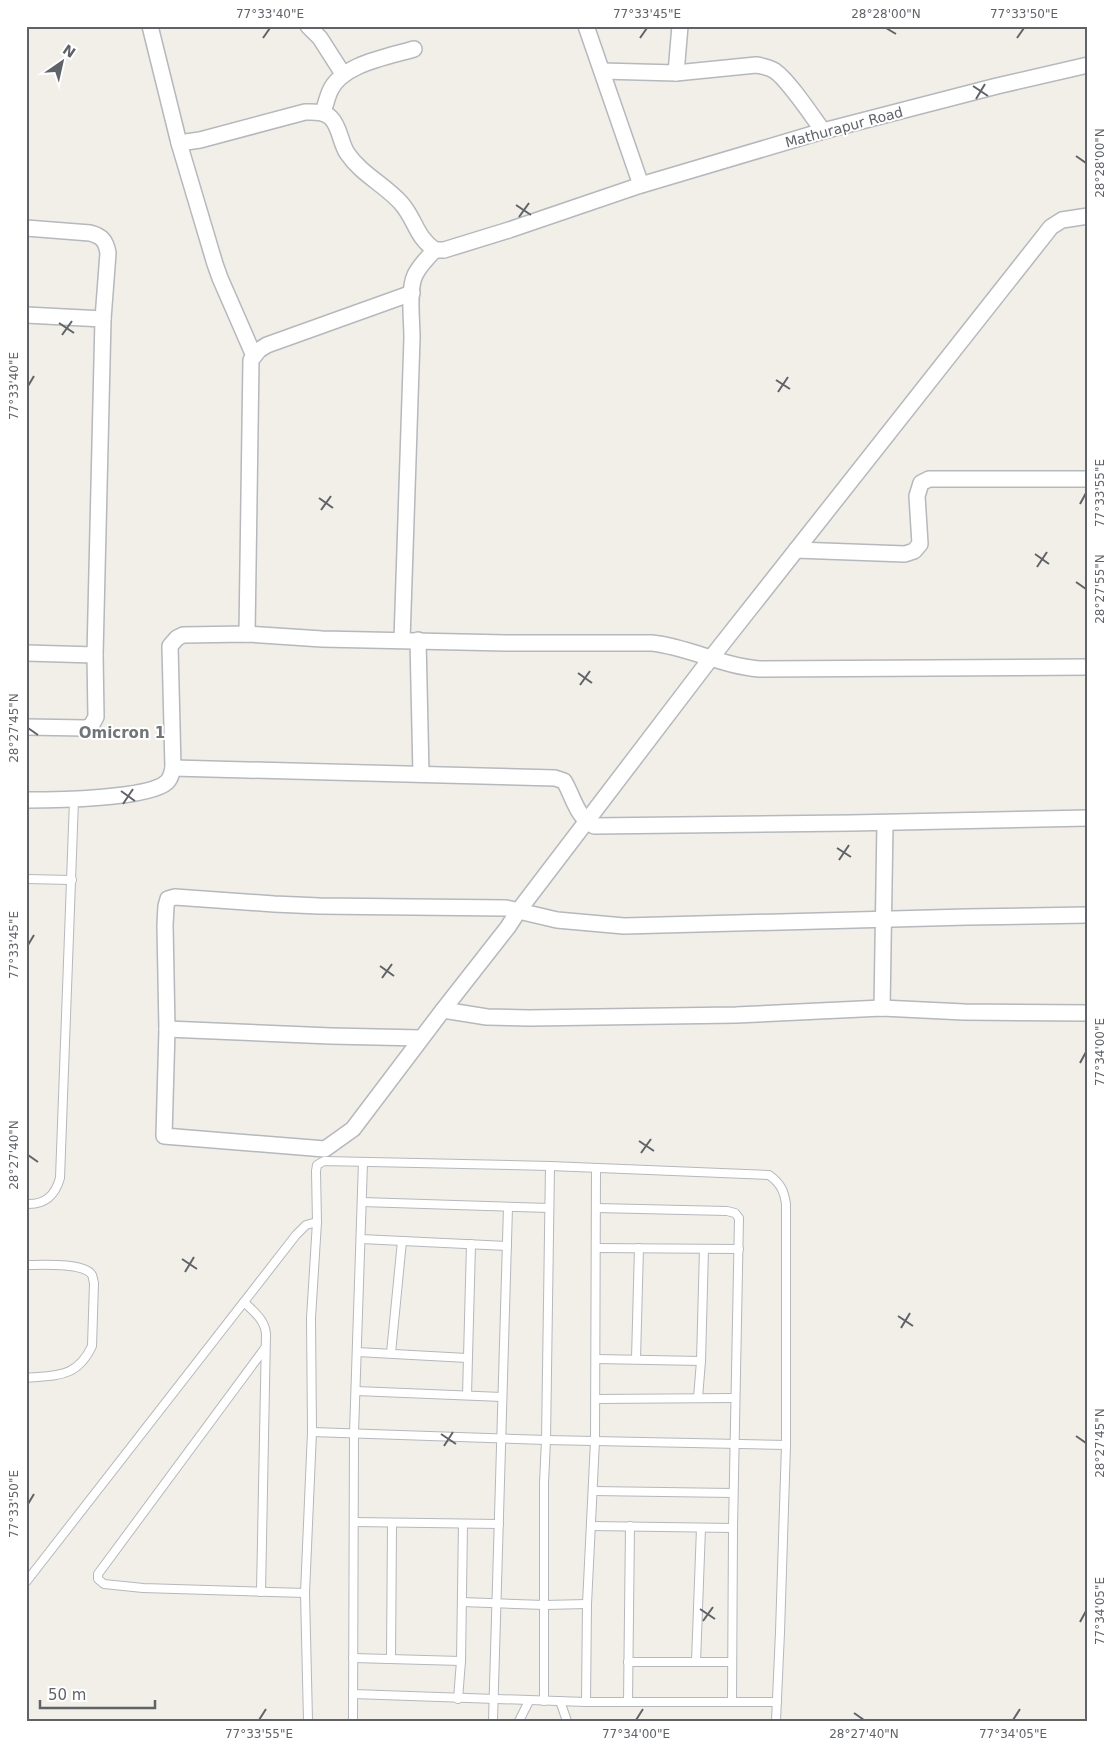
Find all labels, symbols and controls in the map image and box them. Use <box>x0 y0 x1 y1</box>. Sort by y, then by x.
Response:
text: 77°33'40"E <box>236 7 304 21</box>
text: 77°33'45"E <box>613 7 681 21</box>
text: 28°28'00"N <box>851 7 921 21</box>
text: 77°33'50"E <box>990 7 1058 21</box>
north arrow <box>38 38 88 88</box>
text: N <box>60 41 79 61</box>
street label: Mathurapur Road <box>783 104 905 150</box>
text: 28°28'00"N <box>1093 128 1107 198</box>
text: 77°33'40"E <box>7 352 21 420</box>
text: 77°33'55"E <box>1093 459 1107 527</box>
text: 28°27'55"N <box>1093 554 1107 624</box>
text: 28°27'45"N <box>7 693 21 763</box>
district label: Omicron 1 <box>79 724 165 742</box>
text: 77°33'45"E <box>7 911 21 979</box>
text: 77°34'00"E <box>1093 1018 1107 1086</box>
text: 28°27'40"N <box>7 1120 21 1190</box>
text: 28°27'45"N <box>1093 1408 1107 1478</box>
text: 77°33'50"E <box>7 1470 21 1538</box>
text: 77°34'05"E <box>1093 1577 1107 1645</box>
scale bar <box>40 1677 155 1709</box>
text: 50 m <box>48 1686 86 1704</box>
text: 77°33'55"E <box>225 1727 293 1741</box>
text: 77°34'00"E <box>602 1727 670 1741</box>
text: 28°27'40"N <box>829 1727 899 1741</box>
text: 77°34'05"E <box>979 1727 1047 1741</box>

